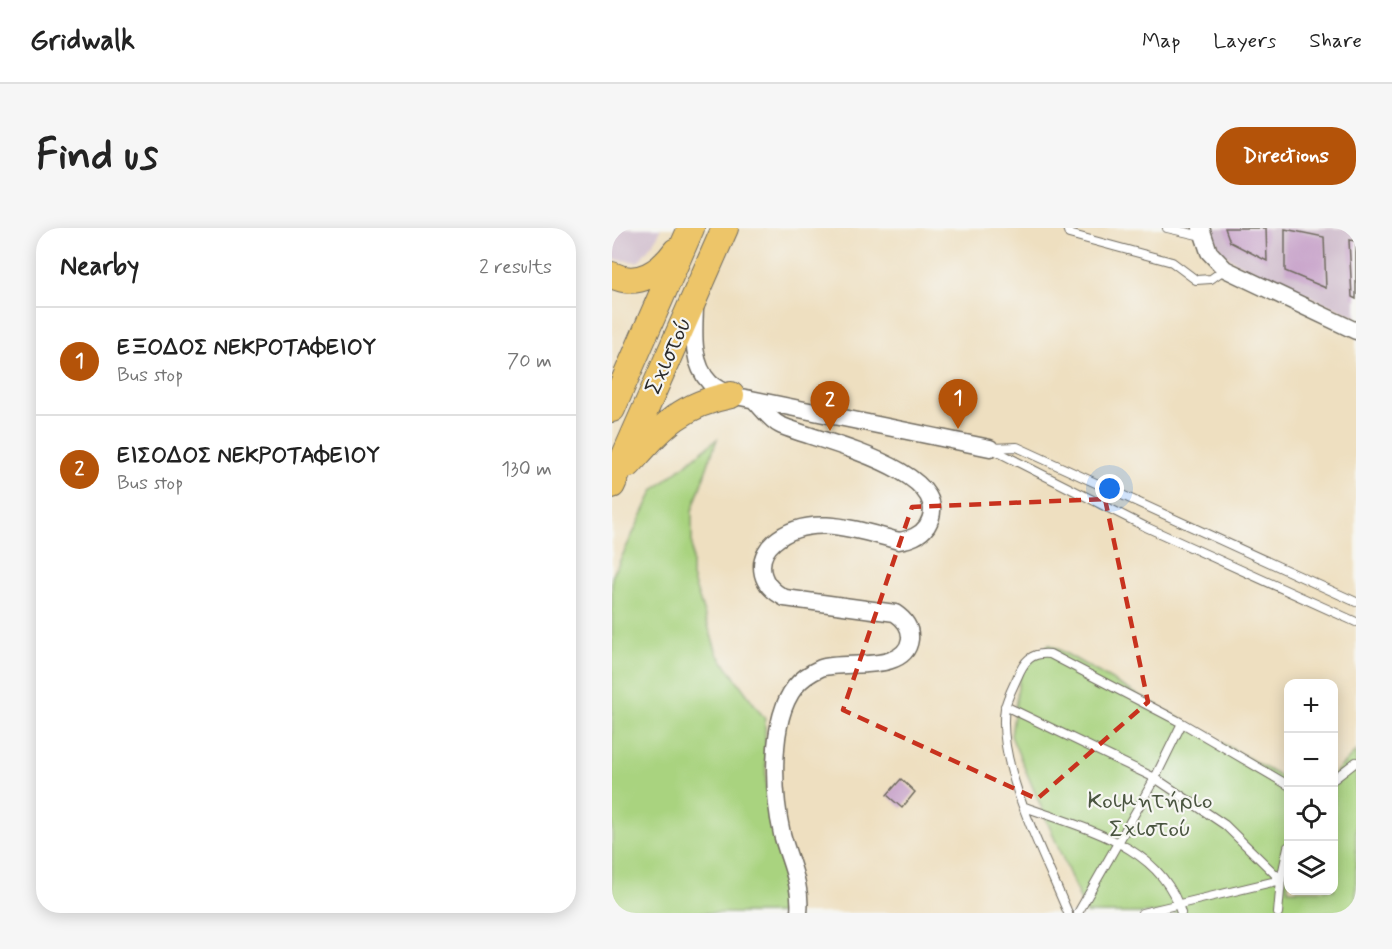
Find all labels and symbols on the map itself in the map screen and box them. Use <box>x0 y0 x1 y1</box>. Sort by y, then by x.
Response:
street label: Σχιστού <box>638 312 700 400</box>
pin: 1 <box>938 380 978 429</box>
pin: 2 <box>810 382 850 431</box>
your location <box>1095 474 1124 503</box>
park label: Κοιμητήριο Σχιστού <box>1088 786 1212 845</box>

